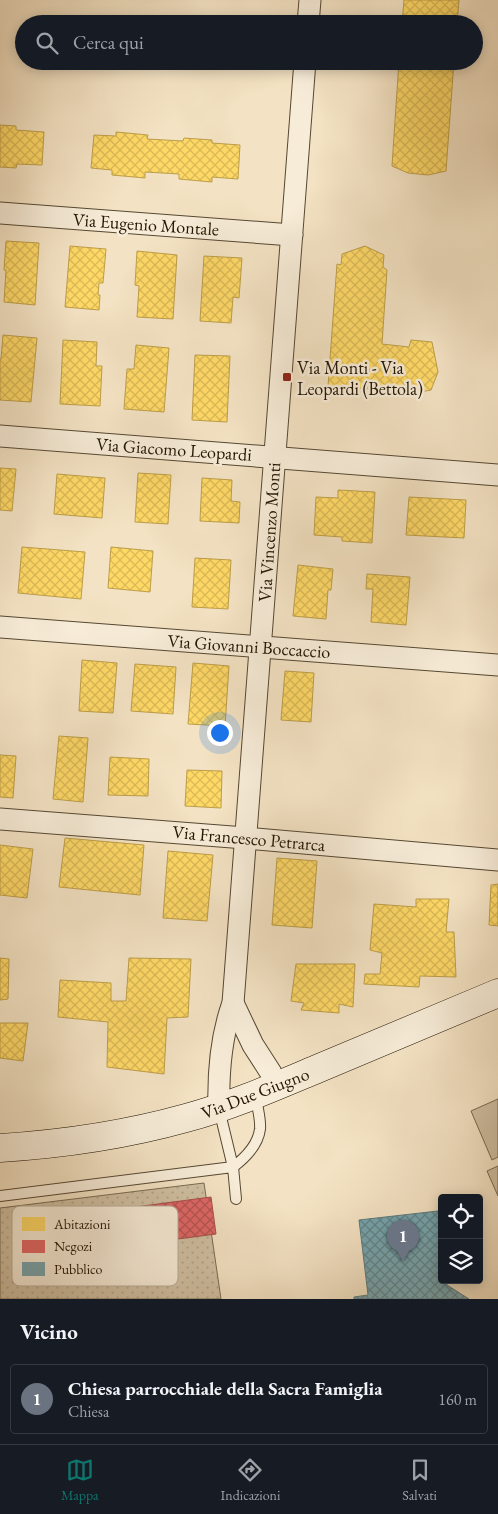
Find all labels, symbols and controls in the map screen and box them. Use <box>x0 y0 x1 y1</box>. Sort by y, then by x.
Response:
search box <box>15 15 483 70</box>
icon: search <box>33 29 61 57</box>
text: Cerca qui <box>73 30 144 55</box>
street label: Via Eugenio Montale <box>72 207 220 241</box>
place label: Via Monti - Via Leopardi (Bettola) <box>297 356 423 400</box>
marker: Via Monti - Via Leopardi (Bettola) <box>281 371 293 383</box>
street label: Via Giacomo Leopardi <box>95 432 253 466</box>
street label: Via Vincenzo Monti <box>253 461 285 602</box>
street label: Via Giovanni Boccaccio <box>167 629 331 663</box>
your location <box>207 720 233 746</box>
street label: Via Francesco Petrarca <box>172 820 327 856</box>
street label: Via Due Giugno <box>198 1062 312 1124</box>
map controls <box>438 1194 483 1284</box>
button: locate <box>438 1194 483 1239</box>
legend <box>12 1206 178 1286</box>
text: Abitazioni <box>53 1215 111 1233</box>
pin: 1 <box>387 1220 419 1261</box>
text: Negozi <box>54 1237 93 1255</box>
button: layers <box>438 1239 483 1284</box>
text: Pubblico <box>54 1260 103 1278</box>
text: Vicino <box>20 1318 78 1345</box>
text: Chiesa parrocchiale della Sacra Famiglia <box>68 1376 383 1401</box>
text: 1 <box>33 1389 41 1410</box>
text: 160 m <box>438 1389 477 1410</box>
text: Chiesa <box>68 1401 109 1422</box>
tab: Mappa <box>61 1456 99 1504</box>
tab: Indicazioni <box>221 1456 280 1504</box>
tab: Salvati <box>402 1456 437 1504</box>

